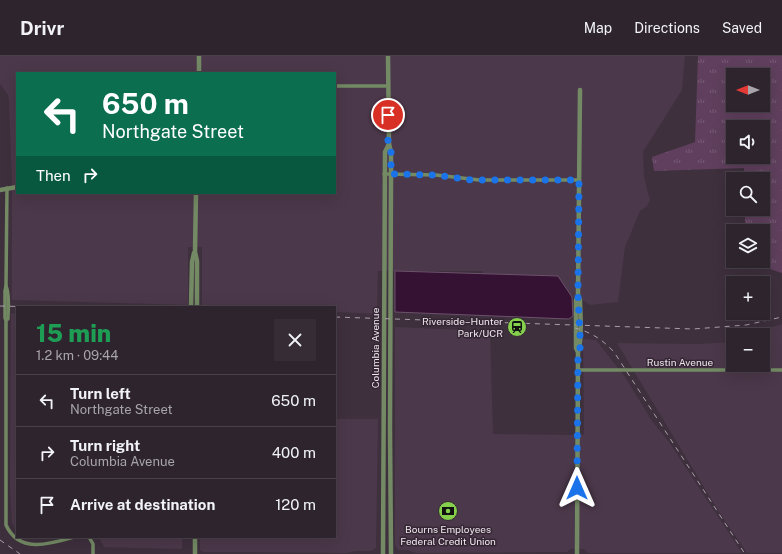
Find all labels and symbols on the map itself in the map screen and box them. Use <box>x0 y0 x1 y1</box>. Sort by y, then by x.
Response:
north arrow <box>726 68 770 112</box>
pin <box>371 98 405 132</box>
street label: Columbia Avenue <box>369 307 381 388</box>
place label: Riverside–Hunter Park/UCR <box>422 315 503 339</box>
station icon: Riverside–Hunter Park/UCR <box>506 316 528 338</box>
street label: Rustin Avenue <box>647 356 714 368</box>
position arrow <box>556 467 598 509</box>
bank icon: Bourns Employees Federal Credit Union <box>437 500 459 522</box>
place label: Bourns Employees Federal Credit Union <box>400 523 496 547</box>

